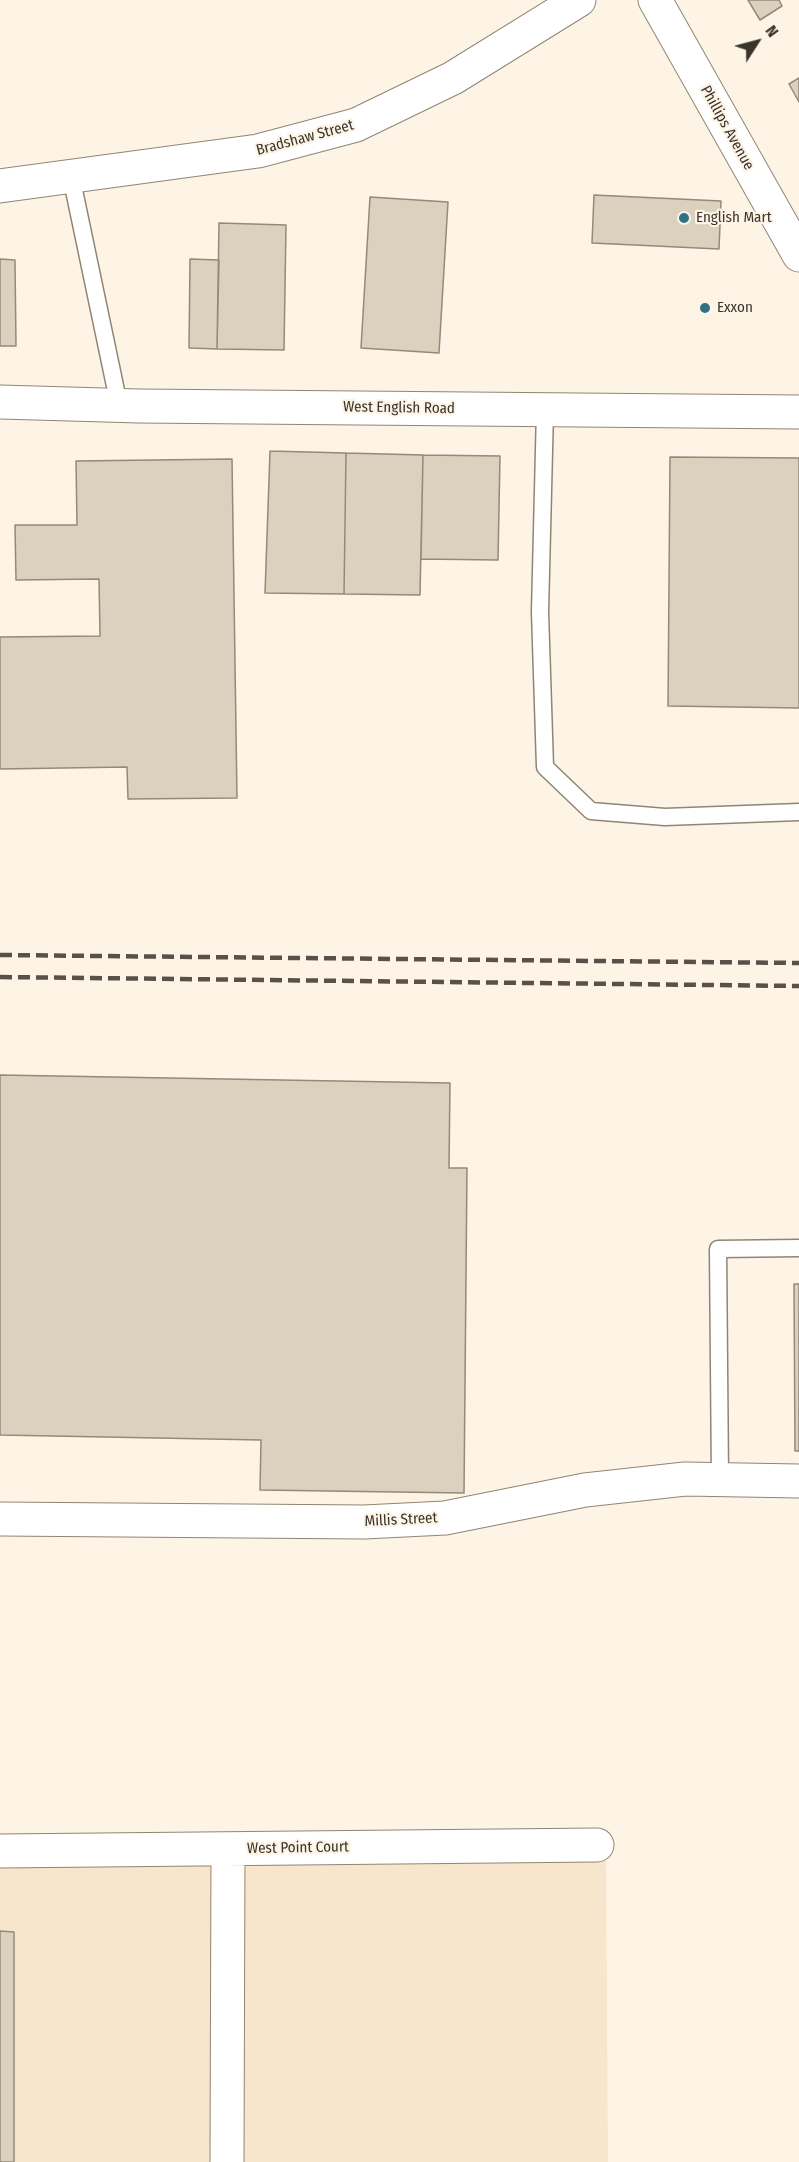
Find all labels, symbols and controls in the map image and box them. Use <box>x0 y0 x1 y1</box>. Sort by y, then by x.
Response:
north arrow <box>727 12 787 72</box>
text: N <box>761 22 782 41</box>
street label: Phillips Avenue <box>696 83 758 173</box>
street label: Bradshaw Street <box>254 116 356 160</box>
place label: English Mart <box>696 209 772 227</box>
marker: English Mart <box>677 211 691 225</box>
place label: Exxon <box>717 299 753 317</box>
marker: Exxon <box>698 301 712 315</box>
street label: West English Road <box>343 398 455 418</box>
street label: Millis Street <box>364 1509 438 1531</box>
street label: West Point Court <box>247 1838 349 1858</box>

